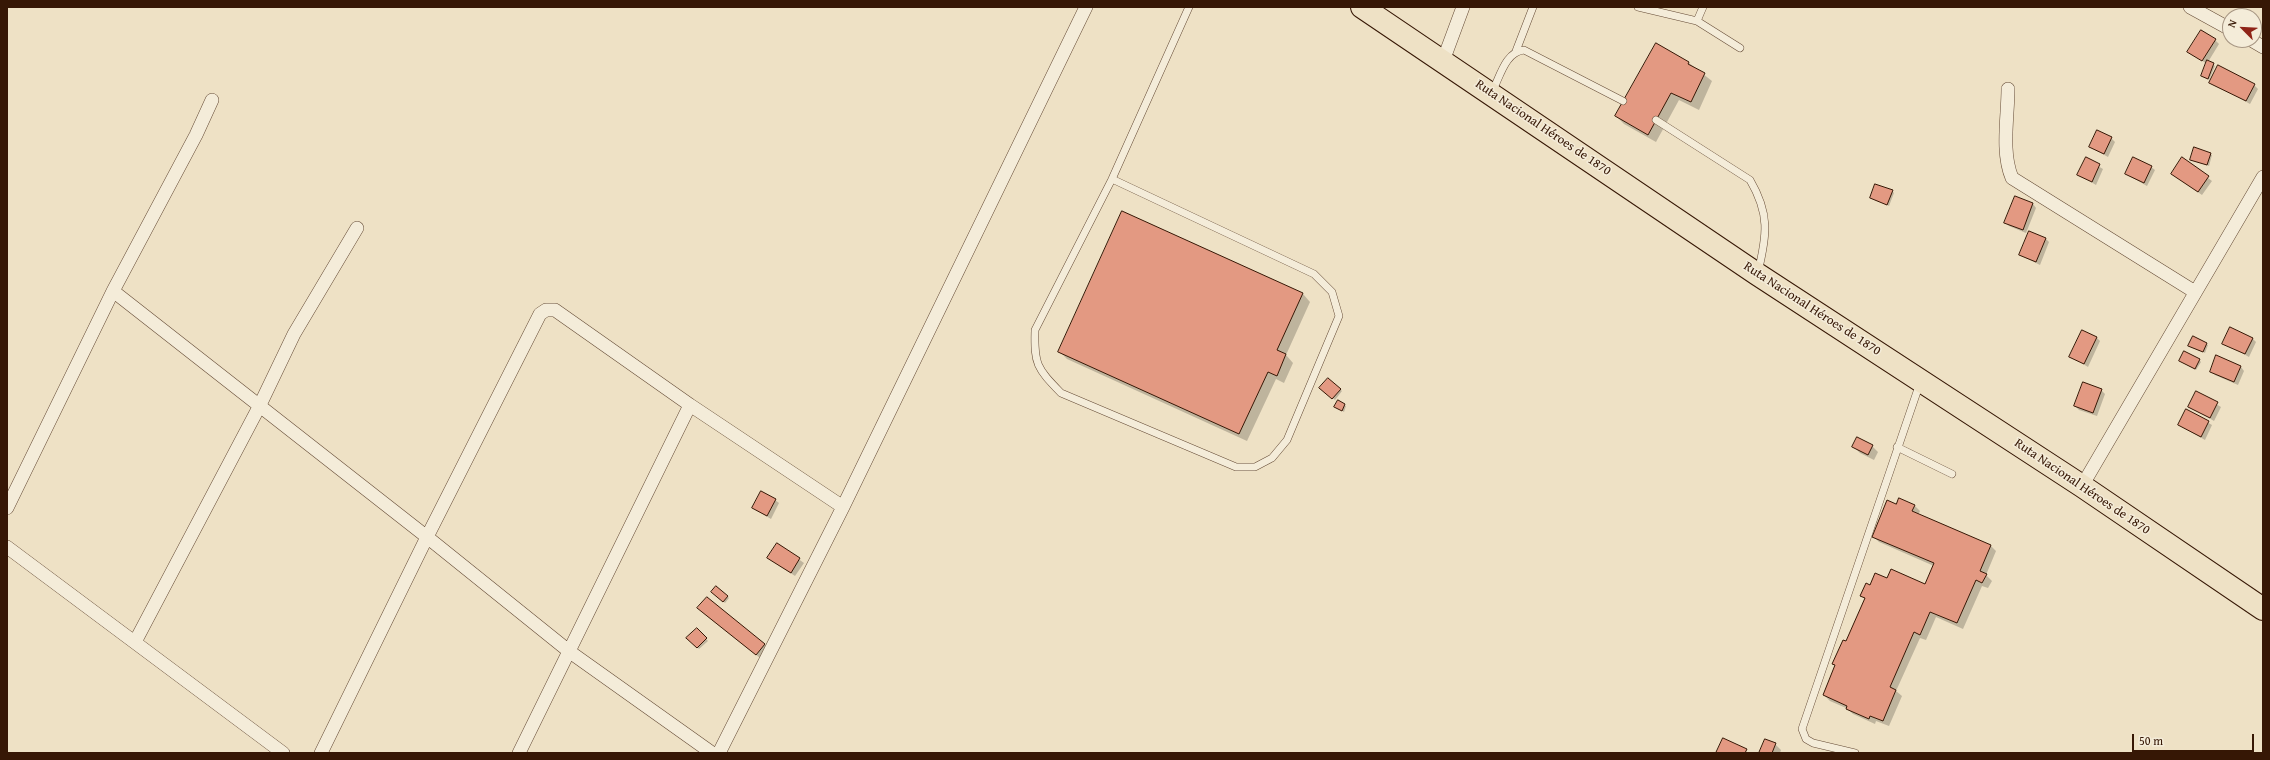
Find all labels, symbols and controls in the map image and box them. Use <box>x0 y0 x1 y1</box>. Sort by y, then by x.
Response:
north arrow <box>2222 8 2262 48</box>
text: N <box>2223 17 2241 30</box>
street label: Ruta Nacional Héroes de 1870 <box>1472 77 1614 179</box>
street label: Ruta Nacional Héroes de 1870 <box>1741 259 1883 359</box>
street label: Ruta Nacional Héroes de 1870 <box>2011 436 2153 538</box>
scale bar <box>2134 726 2256 752</box>
text: 50 m <box>2139 732 2163 749</box>

